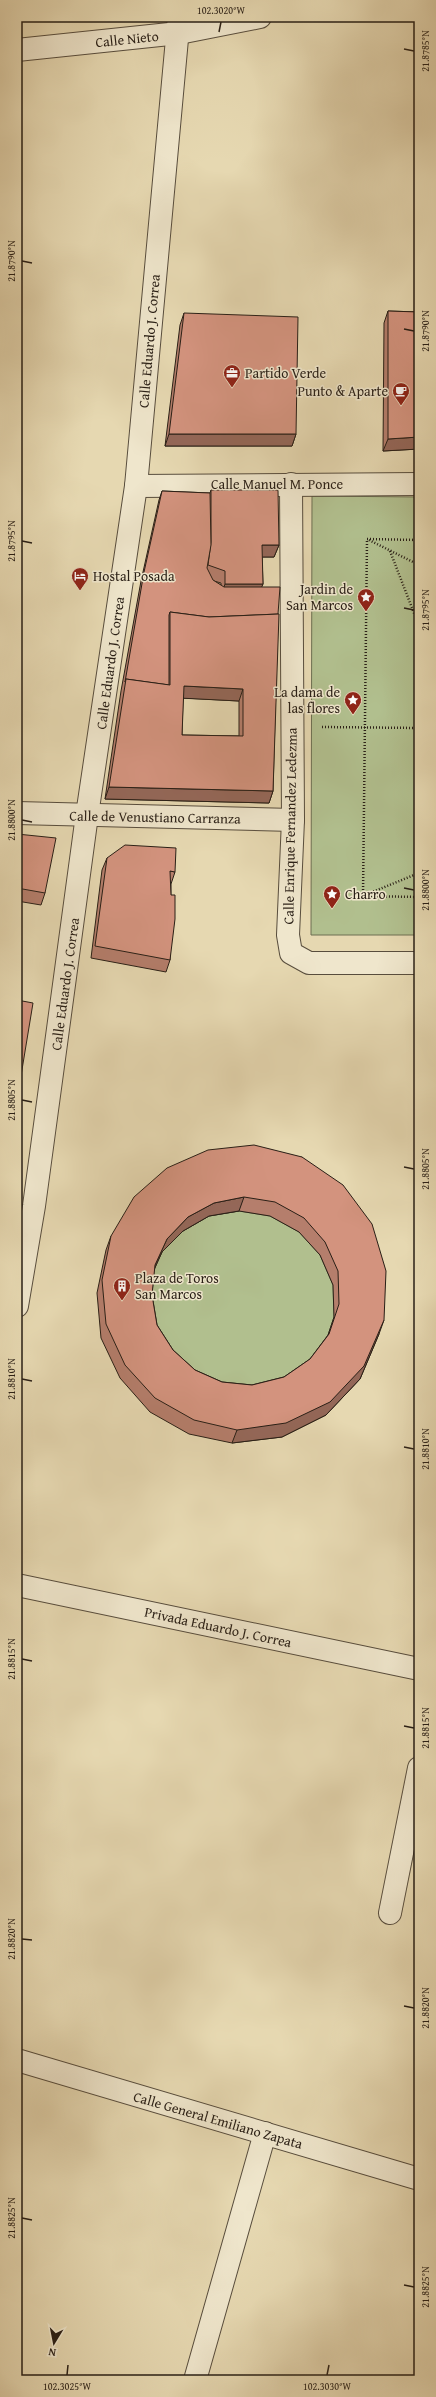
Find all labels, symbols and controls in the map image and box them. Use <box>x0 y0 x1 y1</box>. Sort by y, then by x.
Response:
text: 102.3020°W <box>197 3 246 18</box>
street label: Calle Nieto <box>94 26 160 52</box>
text: 21.8785°N <box>418 30 433 72</box>
text: 21.8790°N <box>4 240 19 282</box>
street label: Calle Eduardo J. Correa <box>133 273 165 409</box>
text: 21.8790°N <box>418 310 433 352</box>
office icon: Partido Verde <box>222 363 242 388</box>
place label: Partido Verde <box>245 363 326 383</box>
place label: Punto & Aparte <box>297 381 388 401</box>
cafe icon: Punto & Aparte <box>391 381 411 406</box>
street label: Calle Manuel M. Ponce <box>211 474 343 494</box>
text: 21.8795°N <box>4 520 19 562</box>
hotel icon: Hostal Posada <box>70 566 90 591</box>
place label: Hostal Posada <box>93 566 175 586</box>
place label: Jardin de San Marcos <box>286 579 353 615</box>
place icon: Jardin de San Marcos <box>356 587 376 612</box>
text: 21.8795°N <box>418 589 433 631</box>
street label: Calle Eduardo J. Correa <box>91 595 129 731</box>
place label: La dama de las flores <box>274 682 340 718</box>
place icon: La dama de las flores <box>343 690 363 715</box>
street label: Calle Enrique Fernandez Ledezma <box>278 727 302 925</box>
text: 21.8800°N <box>4 799 19 841</box>
street label: Calle de Venustiano Carranza <box>69 806 241 828</box>
text: 21.8800°N <box>418 869 433 911</box>
place icon: Charro <box>322 884 342 909</box>
place label: Charro <box>345 884 386 904</box>
street label: Calle Eduardo J. Correa <box>46 916 84 1052</box>
text: 21.8805°N <box>4 1079 19 1121</box>
text: 21.8805°N <box>418 1148 433 1190</box>
place label: Plaza de Toros San Marcos <box>135 1268 219 1304</box>
building icon: Plaza de Toros San Marcos <box>112 1276 132 1301</box>
text: 21.8810°N <box>4 1358 19 1400</box>
text: 21.8810°N <box>418 1428 433 1470</box>
street label: Privada Eduardo J. Correa <box>143 1602 294 1652</box>
text: 21.8815°N <box>4 1638 19 1680</box>
text: 21.8815°N <box>418 1707 433 1749</box>
text: 21.8820°N <box>4 1918 19 1960</box>
text: 21.8820°N <box>418 1987 433 2029</box>
street label: Calle General Emiliano Zapata <box>131 2086 305 2154</box>
text: 21.8825°N <box>4 2197 19 2239</box>
text: 21.8825°N <box>418 2266 433 2308</box>
north arrow <box>34 2323 74 2363</box>
text: N <box>47 2344 57 2361</box>
text: 102.3025°W <box>43 2379 92 2394</box>
text: 102.3030°W <box>303 2379 352 2394</box>

